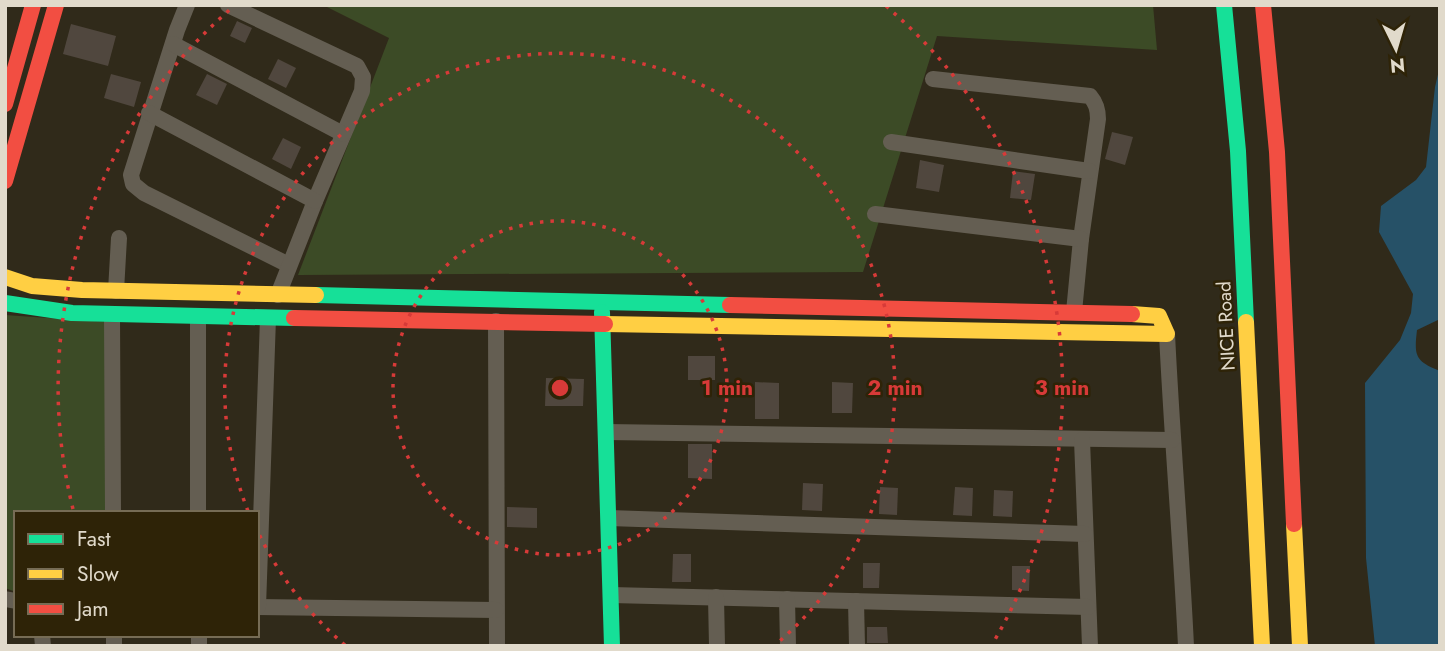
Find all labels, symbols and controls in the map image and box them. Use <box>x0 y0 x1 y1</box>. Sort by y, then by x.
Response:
north arrow <box>1361 14 1431 84</box>
text: N <box>1389 51 1406 80</box>
street label: NICE Road <box>1210 281 1242 371</box>
text: 1 min <box>701 373 753 403</box>
text: 2 min <box>867 373 923 403</box>
text: 3 min <box>1035 373 1089 403</box>
centre of rings <box>548 376 572 400</box>
legend <box>14 511 259 637</box>
text: Fast <box>77 524 110 554</box>
text: Slow <box>77 559 119 589</box>
text: Jam <box>74 594 109 624</box>

